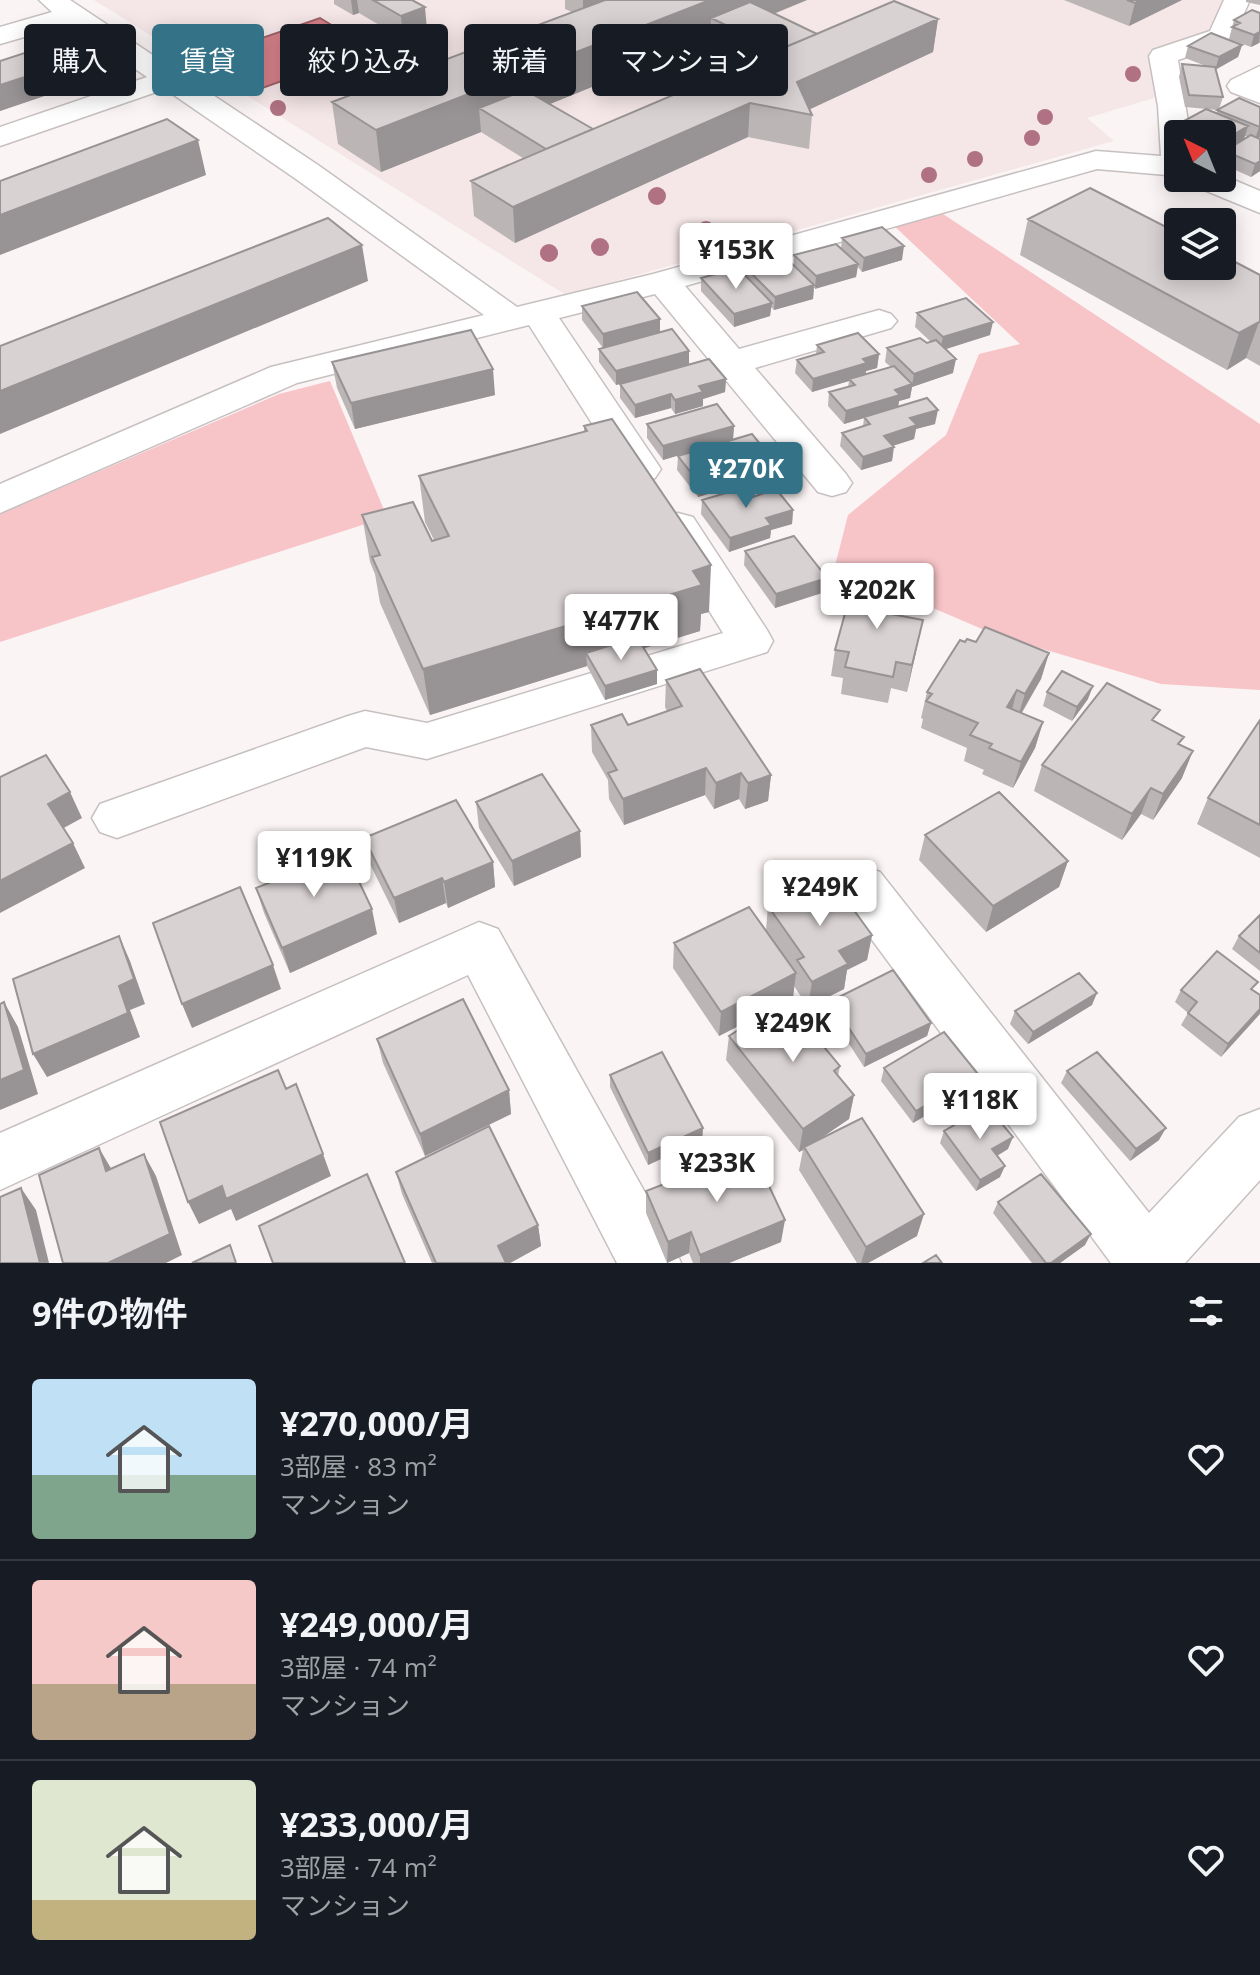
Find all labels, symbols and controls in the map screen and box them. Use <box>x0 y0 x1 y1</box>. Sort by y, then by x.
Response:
chip: 購入 <box>24 24 136 96</box>
chip: 賃貸 <box>152 24 264 96</box>
chip: 絞り込み <box>280 24 448 96</box>
chip: 新着 <box>464 24 576 96</box>
chip: マンション <box>592 24 788 96</box>
north arrow <box>1164 120 1236 192</box>
map controls <box>1164 120 1236 280</box>
button: layers <box>1164 208 1236 280</box>
pin: ¥153K <box>680 223 792 291</box>
text: ¥153K <box>698 231 774 267</box>
pin: ¥270K <box>690 442 802 510</box>
text: ¥270K <box>708 450 784 486</box>
pin: ¥202K <box>821 563 933 631</box>
text: ¥202K <box>839 571 915 607</box>
pin: ¥477K <box>565 594 677 662</box>
text: ¥477K <box>583 602 659 638</box>
pin: ¥119K <box>258 831 370 899</box>
text: ¥119K <box>276 839 352 875</box>
pin: ¥249K <box>764 860 876 928</box>
text: ¥249K <box>782 868 858 904</box>
pin: ¥249K <box>737 996 849 1064</box>
text: ¥249K <box>755 1004 831 1040</box>
pin: ¥118K <box>924 1073 1036 1141</box>
text: ¥118K <box>942 1081 1018 1117</box>
pin: ¥233K <box>661 1136 773 1204</box>
text: ¥233K <box>679 1144 755 1180</box>
icon: filters <box>1184 1289 1228 1333</box>
text: 9件の物件 <box>32 1290 187 1336</box>
text: ¥270,000/月 <box>280 1400 474 1446</box>
icon: home <box>96 1411 192 1507</box>
icon: heart <box>1184 1437 1228 1481</box>
text: 3部屋 · 83 m² <box>280 1448 437 1484</box>
text: マンション <box>280 1486 410 1522</box>
text: ¥249,000/月 <box>280 1601 474 1647</box>
icon: home <box>96 1612 192 1708</box>
icon: heart <box>1184 1638 1228 1682</box>
text: 3部屋 · 74 m² <box>280 1649 437 1685</box>
text: マンション <box>280 1687 410 1723</box>
text: ¥233,000/月 <box>280 1801 474 1847</box>
icon: home <box>96 1812 192 1908</box>
icon: heart <box>1184 1838 1228 1882</box>
text: 3部屋 · 74 m² <box>280 1849 437 1885</box>
text: マンション <box>280 1887 410 1923</box>

